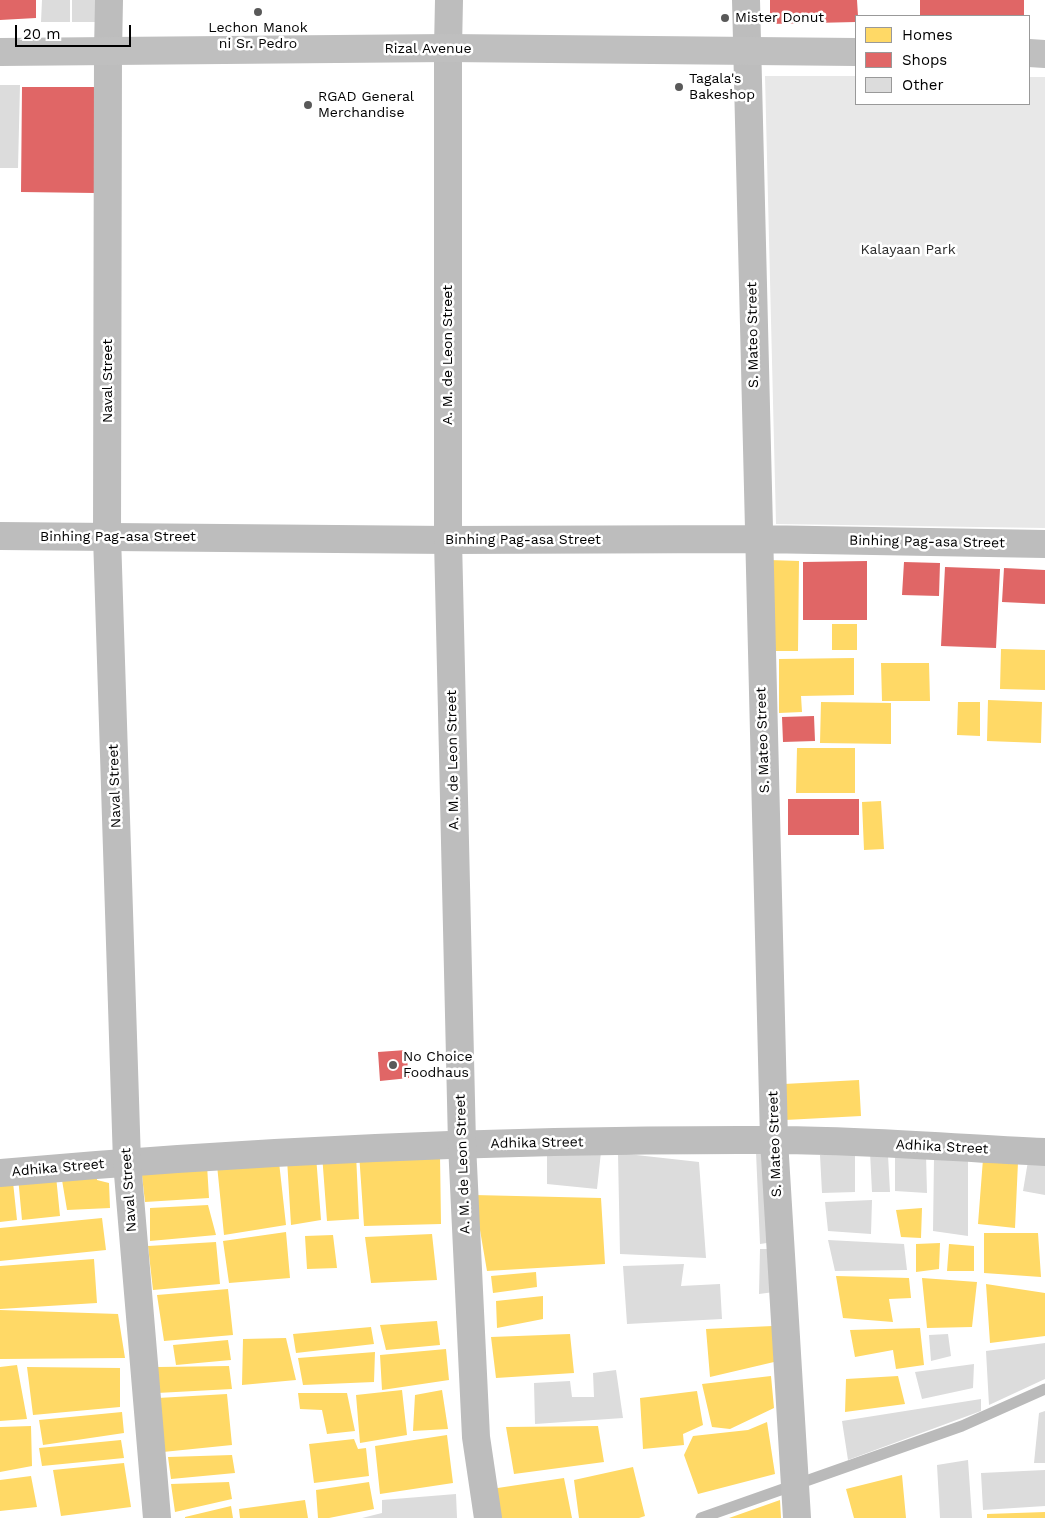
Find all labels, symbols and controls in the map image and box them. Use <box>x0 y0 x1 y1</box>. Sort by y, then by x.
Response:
marker: Lechon Manok ni Sr. Pedro <box>252 6 264 18</box>
place label: Mister Donut <box>735 10 824 26</box>
marker: Mister Donut <box>719 12 731 24</box>
scale bar <box>18 15 134 47</box>
legend <box>855 15 1030 105</box>
place label: Lechon Manok ni Sr. Pedro <box>208 20 308 52</box>
text: 20 m <box>23 25 61 43</box>
text: Homes <box>902 26 953 44</box>
street label: Rizal Avenue <box>385 41 471 57</box>
text: Shops <box>902 51 947 69</box>
place label: Tagala's Bakeshop <box>689 71 755 104</box>
text: Other <box>902 76 944 94</box>
marker: Tagala's Bakeshop <box>673 81 685 93</box>
place label: RGAD General Merchandise <box>318 89 414 121</box>
marker: RGAD General Merchandise <box>302 99 314 111</box>
park label: Kalayaan Park <box>860 242 956 258</box>
street label: S. Mateo Street <box>744 282 762 388</box>
street label: A. M. de Leon Street <box>440 285 456 425</box>
street label: Naval Street <box>100 339 116 423</box>
street label: Binhing Pag-asa Street <box>40 529 196 545</box>
street label: Binhing Pag-asa Street <box>445 532 601 548</box>
street label: Binhing Pag-asa Street <box>849 532 1005 552</box>
street label: S. Mateo Street <box>753 687 773 793</box>
street label: A. M. de Leon Street <box>443 690 463 830</box>
street label: Naval Street <box>105 744 125 828</box>
place label: No Choice Foodhaus <box>403 1049 473 1082</box>
marker: No Choice Foodhaus <box>387 1059 399 1071</box>
street label: S. Mateo Street <box>765 1091 785 1197</box>
street label: A. M. de Leon Street <box>452 1094 474 1234</box>
street label: Adhika Street <box>490 1134 584 1152</box>
street label: Adhika Street <box>895 1136 989 1158</box>
street label: Naval Street <box>118 1147 140 1233</box>
street label: Adhika Street <box>11 1156 105 1180</box>

